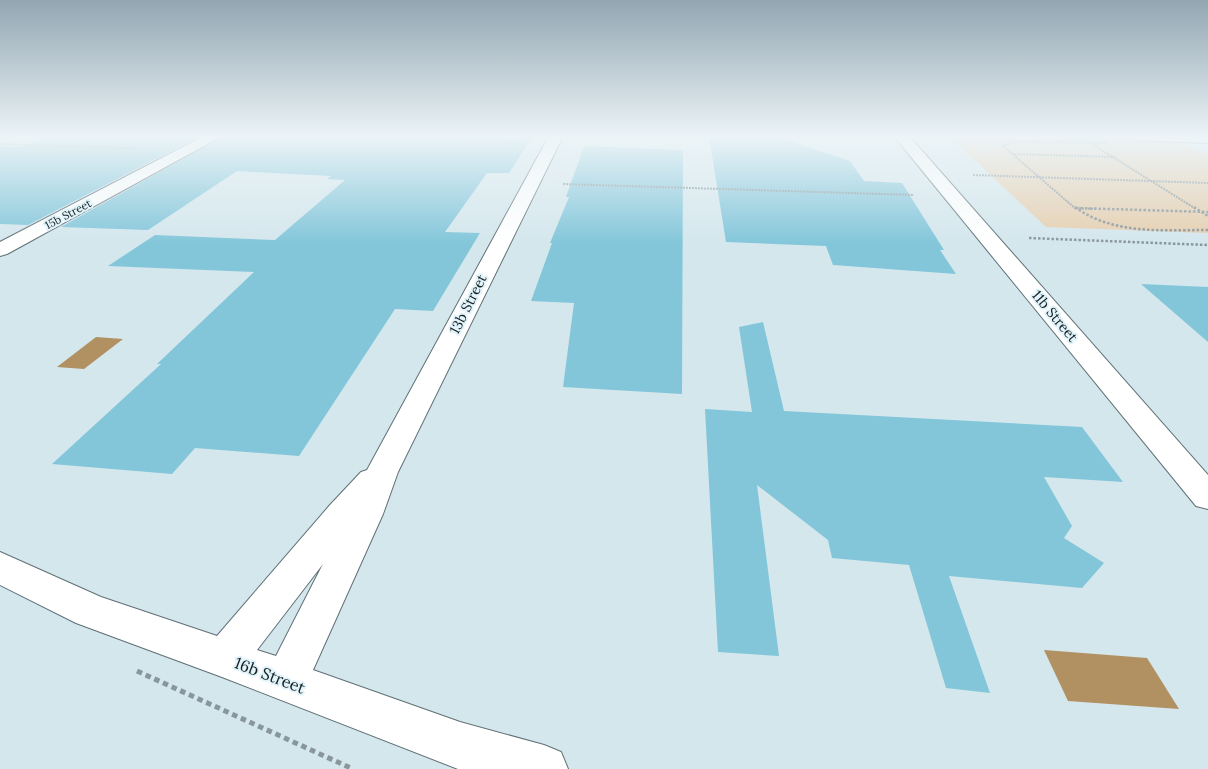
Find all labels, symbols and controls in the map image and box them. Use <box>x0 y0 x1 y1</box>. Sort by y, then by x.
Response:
street label: 15b Street <box>42 196 94 232</box>
street label: 13b Street <box>445 271 491 337</box>
street label: 11b Street <box>1028 287 1082 346</box>
street label: 16b Street <box>232 652 309 698</box>

